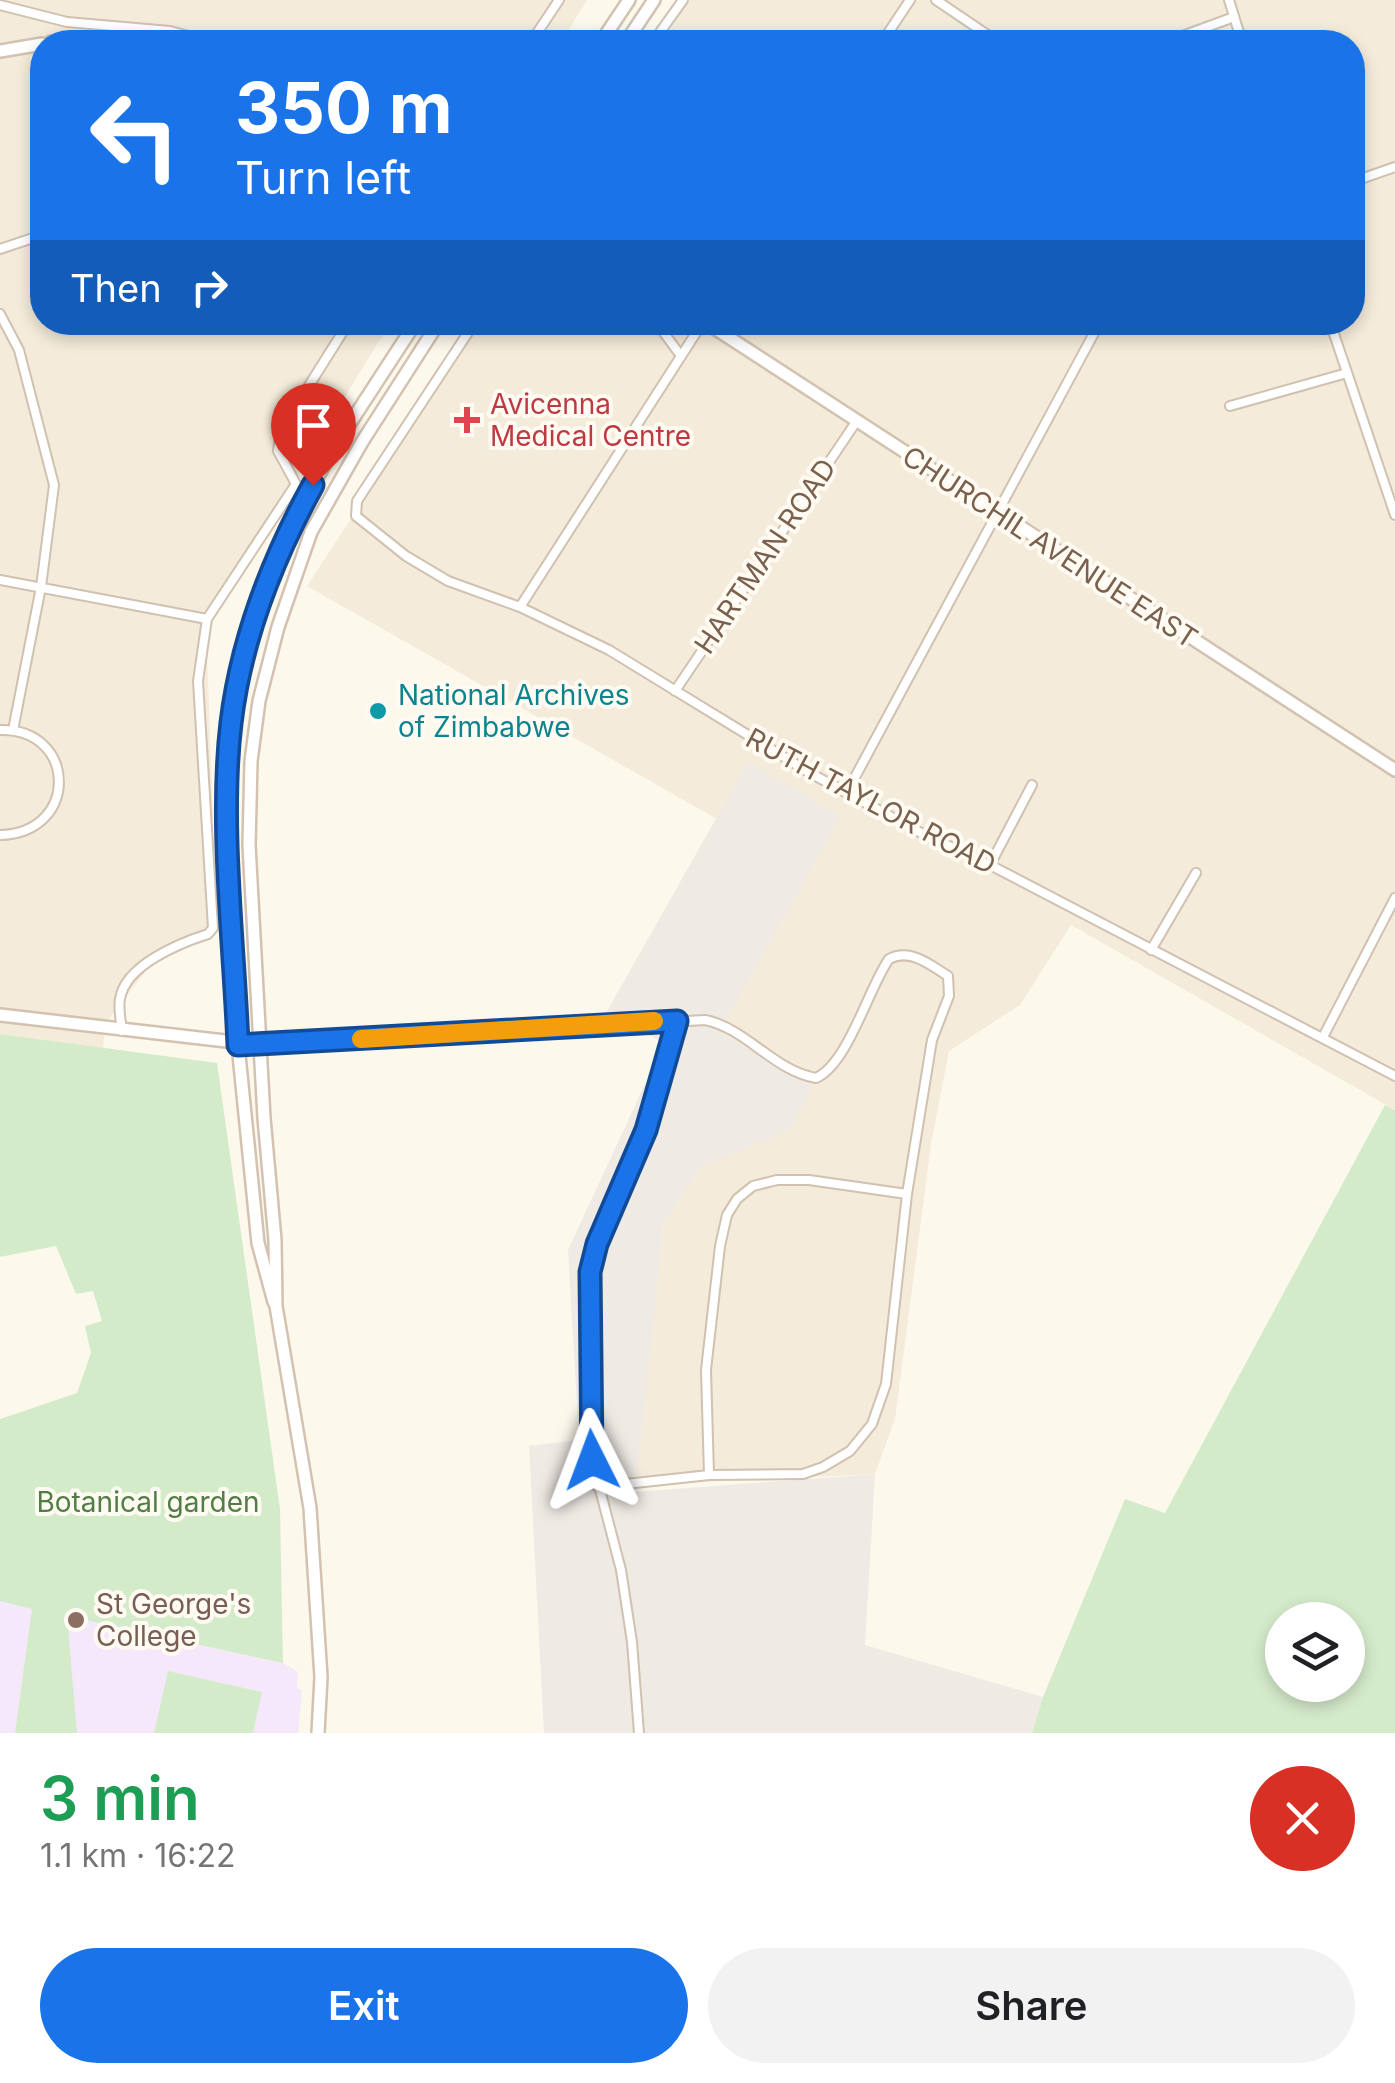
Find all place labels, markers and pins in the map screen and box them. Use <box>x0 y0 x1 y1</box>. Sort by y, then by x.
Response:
pin <box>271 383 356 486</box>
place label: Avicenna Medical Centre <box>490 387 691 453</box>
marker: Avicenna Medical Centre <box>454 407 480 433</box>
place label: National Archives of Zimbabwe <box>398 678 630 744</box>
marker: National Archives of Zimbabwe <box>367 700 389 722</box>
place label: St George's College <box>96 1587 251 1653</box>
marker: St George's College <box>65 1609 87 1631</box>

